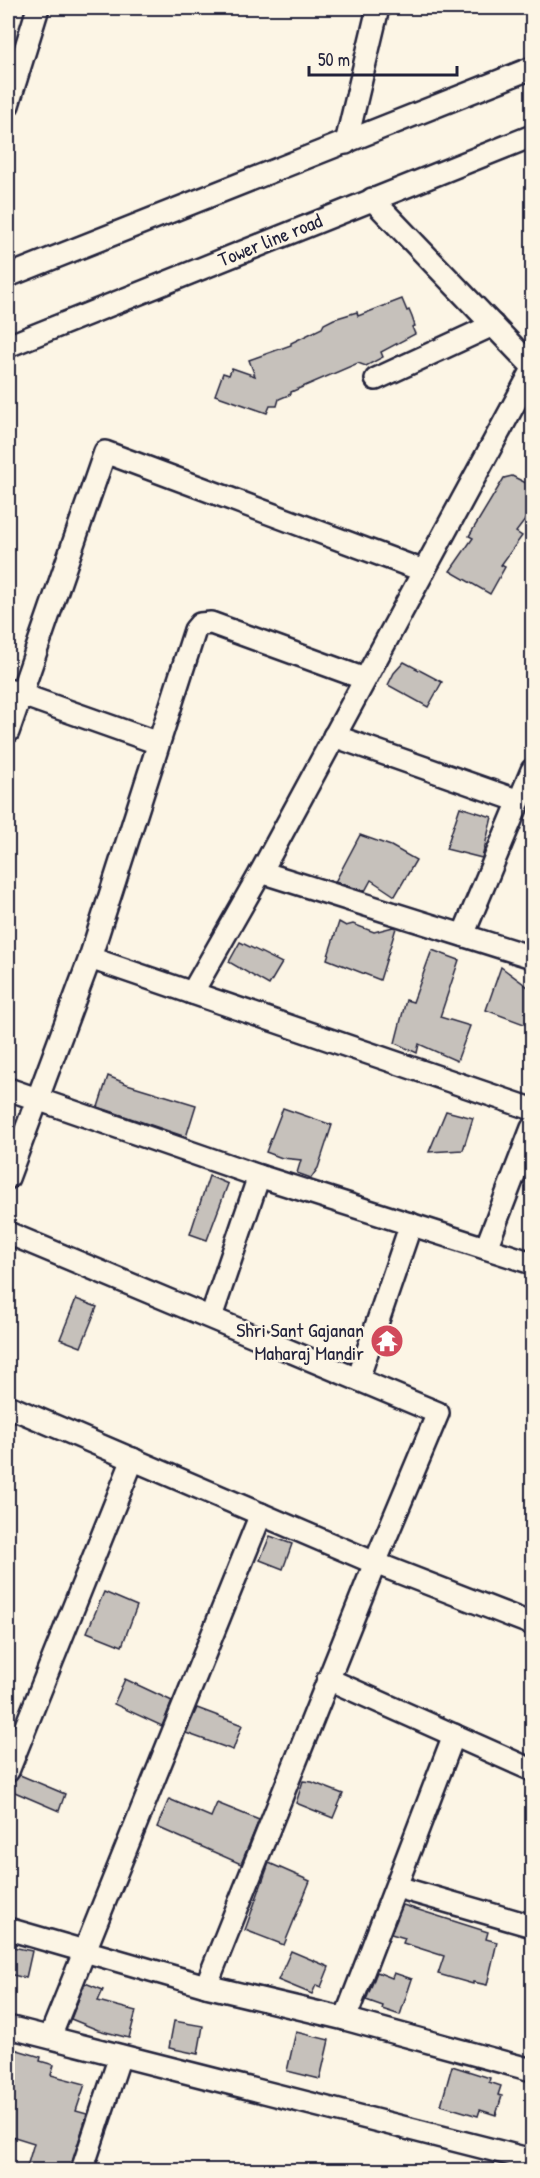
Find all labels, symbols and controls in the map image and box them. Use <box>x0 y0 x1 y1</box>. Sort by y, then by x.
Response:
scale bar <box>309 39 458 77</box>
text: 50 m <box>318 47 350 72</box>
street label: Tower line road <box>214 206 326 273</box>
place label: Shri Sant Gajanan Maharaj Mandir <box>236 1316 364 1366</box>
temple icon: Shri Sant Gajanan Maharaj Mandir <box>369 1323 405 1359</box>

